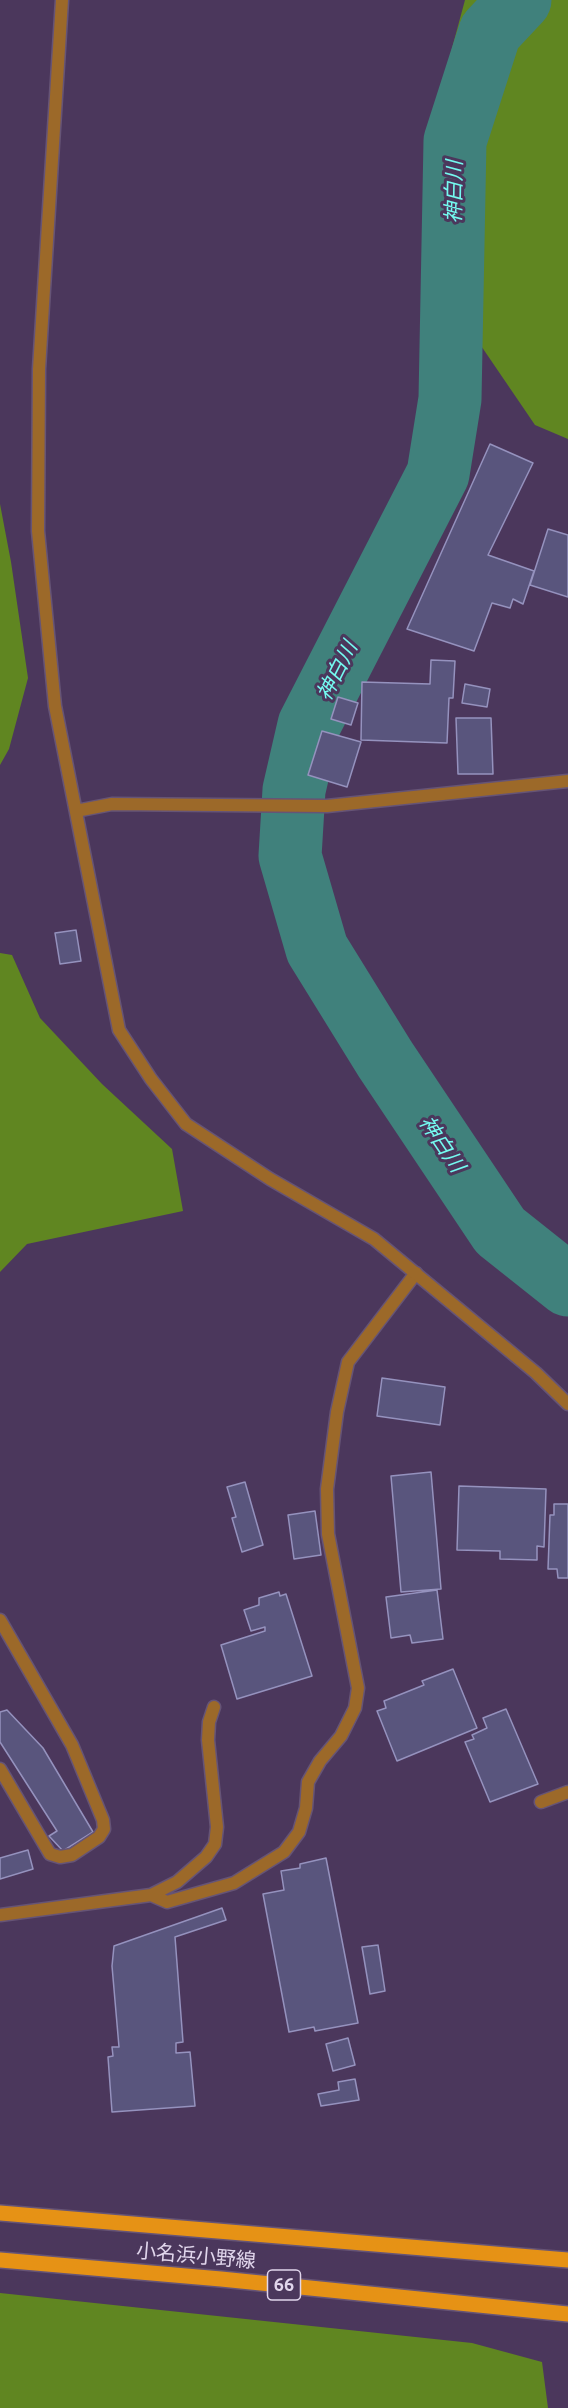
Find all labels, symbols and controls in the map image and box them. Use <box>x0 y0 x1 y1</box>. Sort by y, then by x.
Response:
water label: 神白川 <box>441 160 467 224</box>
water label: 神白川 <box>311 637 363 705</box>
water label: 神白川 <box>414 1111 470 1177</box>
street label: 小名浜小野線 <box>135 2239 257 2273</box>
road number: 66 <box>268 2270 300 2300</box>

